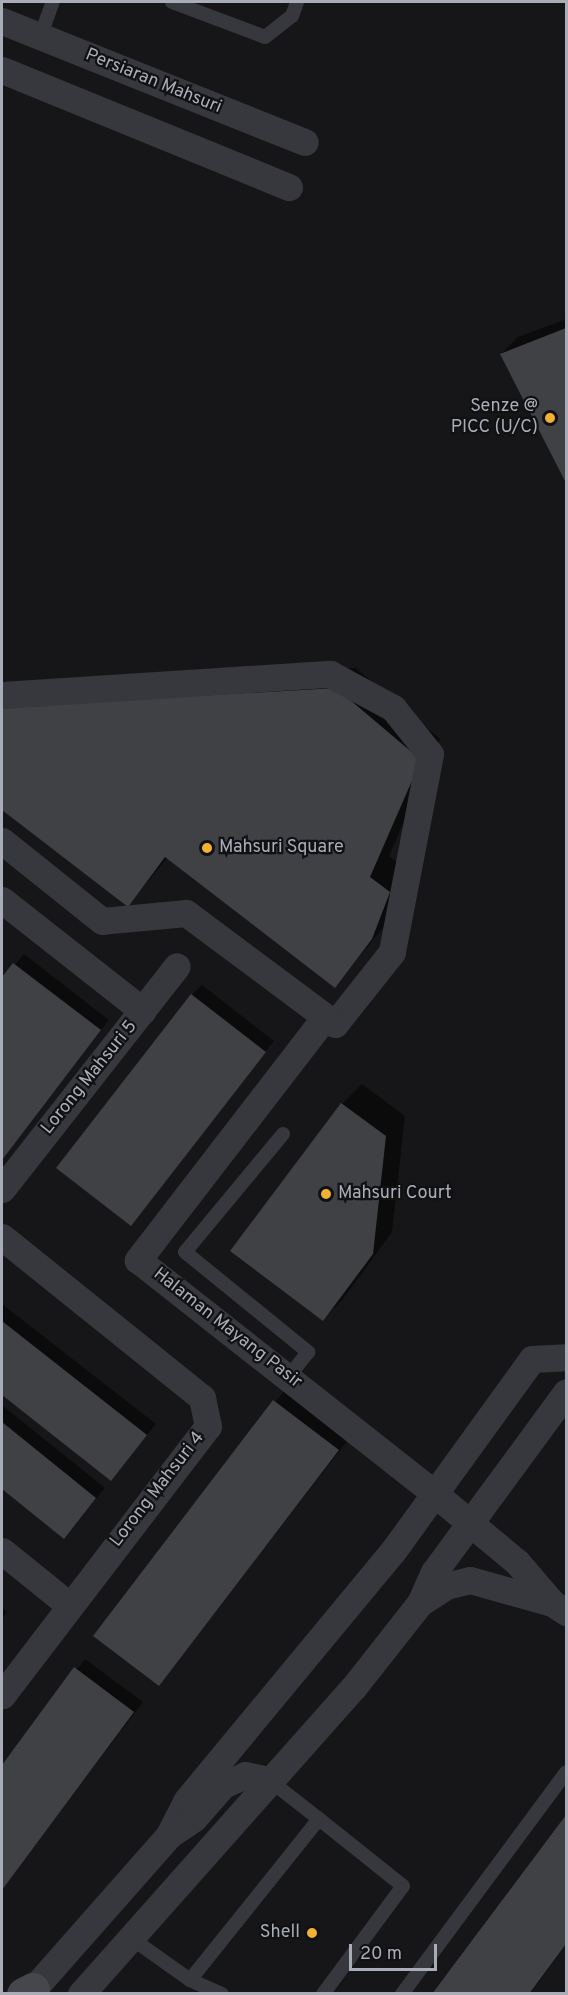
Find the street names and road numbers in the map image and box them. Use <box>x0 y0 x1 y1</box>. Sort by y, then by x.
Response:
street label: Persiaran Mahsuri <box>82 45 224 119</box>
street label: Lorong Mahsuri 5 <box>37 1017 143 1139</box>
street label: Halaman Mayang Pasir <box>148 1264 306 1394</box>
street label: Lorong Mahsuri 4 <box>106 1428 210 1552</box>

